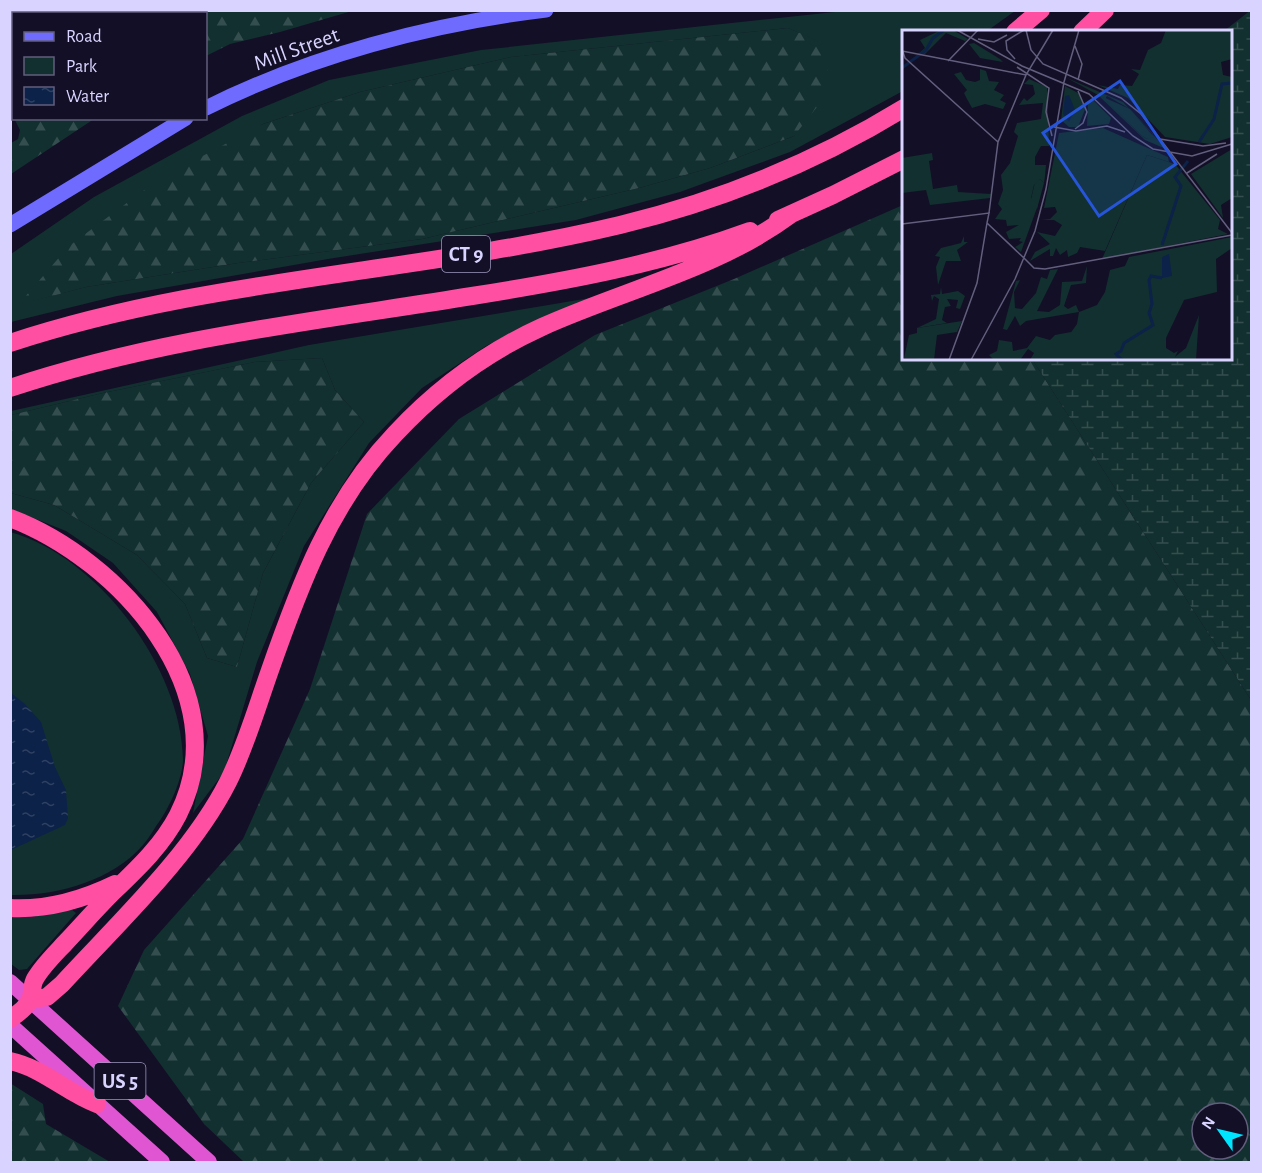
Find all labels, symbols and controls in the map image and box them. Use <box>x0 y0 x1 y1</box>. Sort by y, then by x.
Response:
legend <box>12 12 207 120</box>
street label: Mill Street <box>251 23 342 74</box>
text: Road <box>66 28 102 46</box>
inset map <box>902 30 1232 360</box>
text: Park <box>66 58 98 76</box>
text: Water <box>66 88 109 106</box>
road number: CT 9 <box>442 236 490 272</box>
road number: US 5 <box>94 1063 146 1099</box>
north arrow <box>1190 1101 1250 1161</box>
text: N <box>1199 1114 1218 1132</box>

